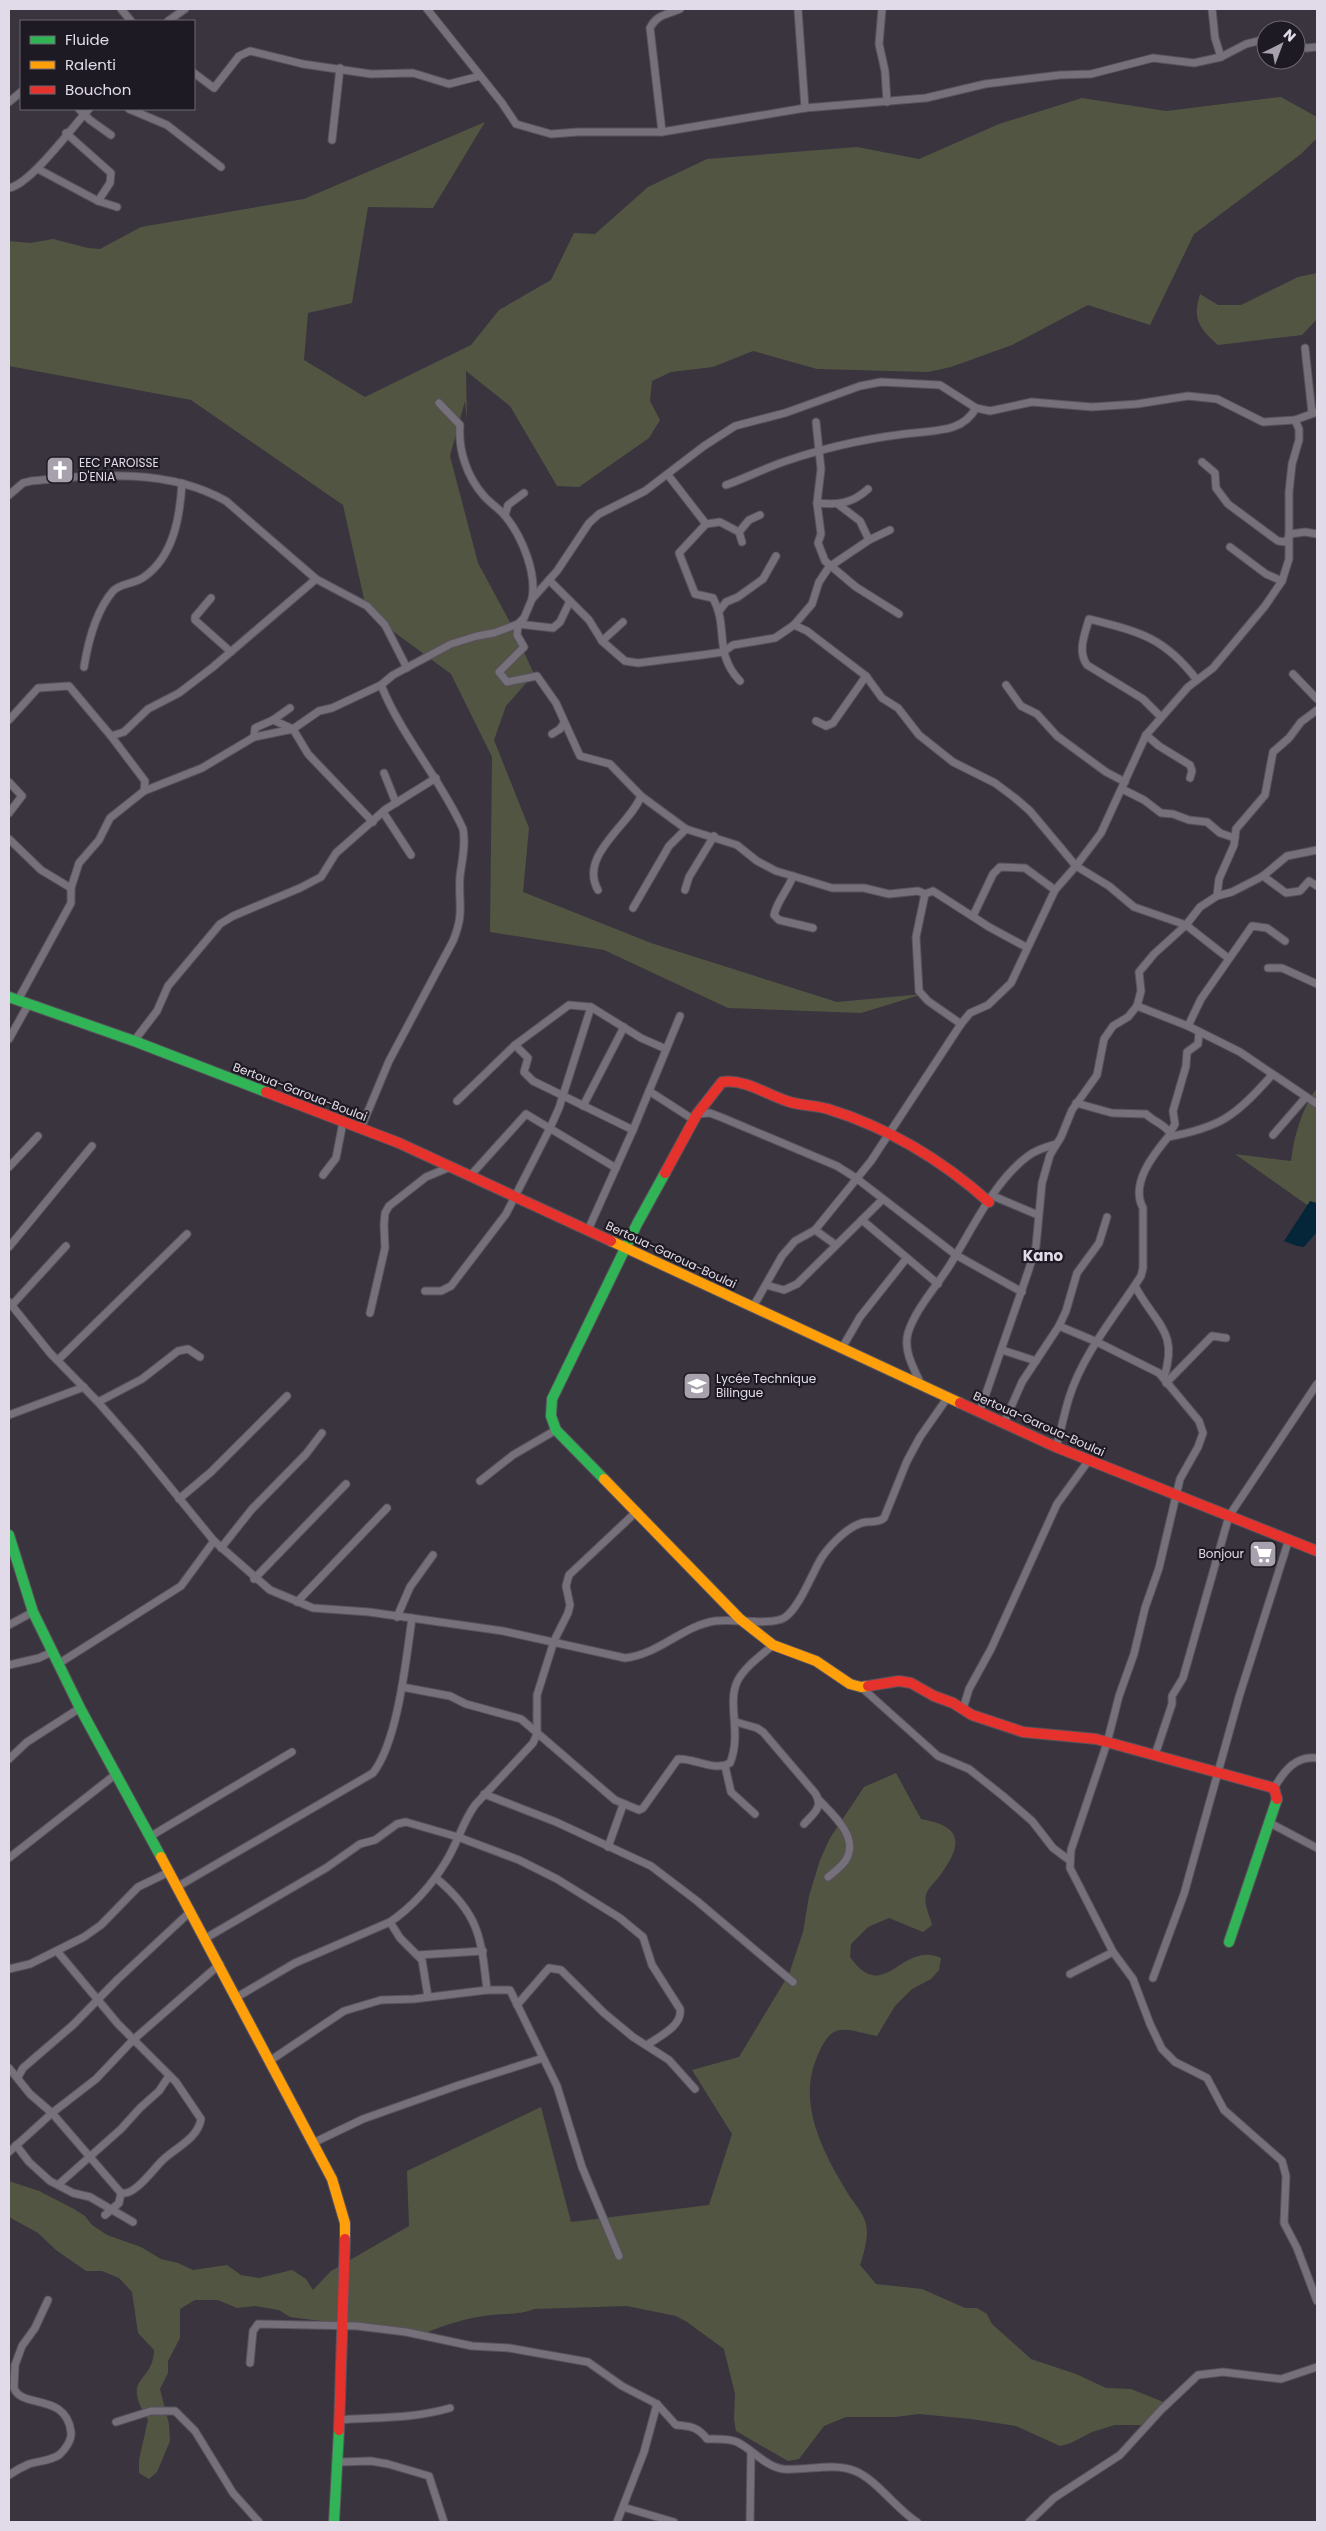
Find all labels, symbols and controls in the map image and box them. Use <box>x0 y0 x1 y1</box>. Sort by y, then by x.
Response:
legend <box>20 20 195 110</box>
north arrow <box>1256 20 1306 70</box>
text: N <box>1279 24 1300 46</box>
text: Fluide <box>65 29 109 50</box>
text: Ralenti <box>65 54 116 75</box>
text: Bouchon <box>65 79 131 100</box>
place label: EEC PAROISSE D'ENIA <box>79 454 159 485</box>
church icon: EEC PAROISSE D'ENIA <box>45 455 75 485</box>
street label: Bertoua-Garoua-Boulai <box>231 1058 370 1125</box>
street label: Bertoua-Garoua-Boulai <box>603 1217 739 1292</box>
district label: Kano <box>1023 1245 1064 1266</box>
place label: Lycée Technique Bilingue <box>716 1370 816 1401</box>
school or university icon: Lycée Technique Bilingue <box>682 1371 712 1401</box>
street label: Bertoua-Garoua-Boulai <box>971 1387 1108 1460</box>
supermarket icon: Bonjour <box>1248 1539 1278 1569</box>
place label: Bonjour <box>1198 1545 1245 1562</box>

